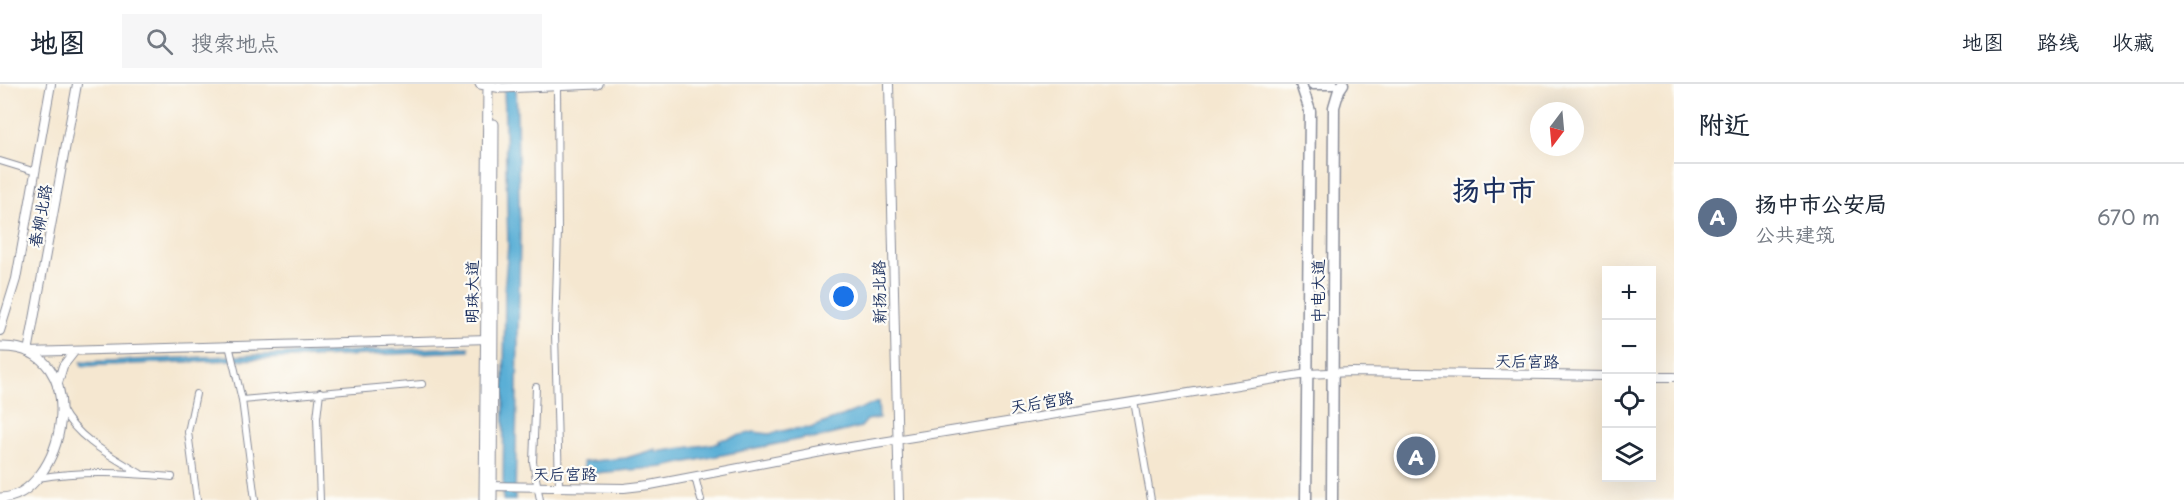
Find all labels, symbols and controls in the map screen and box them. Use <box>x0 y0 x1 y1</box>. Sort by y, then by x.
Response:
search box <box>122 14 542 68</box>
text: 地图 <box>30 20 86 63</box>
icon: search <box>143 25 176 58</box>
text: 搜索地点 <box>191 25 279 58</box>
text: 地图 <box>1962 25 2004 57</box>
text: 路线 <box>2037 25 2079 57</box>
text: 收藏 <box>2112 25 2154 57</box>
north arrow <box>1530 102 1584 156</box>
text: 附近 <box>1698 104 1750 143</box>
district label: 扬中市 <box>1452 167 1536 210</box>
street label: 春柳北路 <box>22 182 56 249</box>
text: 扬中市公安局 <box>1755 186 1887 219</box>
text: A <box>1710 202 1725 232</box>
text: 670 m <box>2097 202 2160 232</box>
text: 公共建筑 <box>1755 219 1835 249</box>
street label: 中电大道 <box>1305 259 1329 323</box>
street label: 明珠大道 <box>459 260 483 324</box>
street label: 新扬北路 <box>865 260 891 324</box>
map controls <box>1602 266 1656 482</box>
button: + <box>1602 266 1656 320</box>
your location <box>829 282 858 311</box>
button: − <box>1602 320 1656 374</box>
street label: 天后宫路 <box>1495 347 1559 373</box>
button: locate <box>1602 374 1656 428</box>
street label: 天后宫路 <box>1008 384 1075 418</box>
button: layers <box>1602 428 1656 482</box>
pin: A <box>1396 434 1436 478</box>
street label: 天后宫路 <box>533 461 597 485</box>

